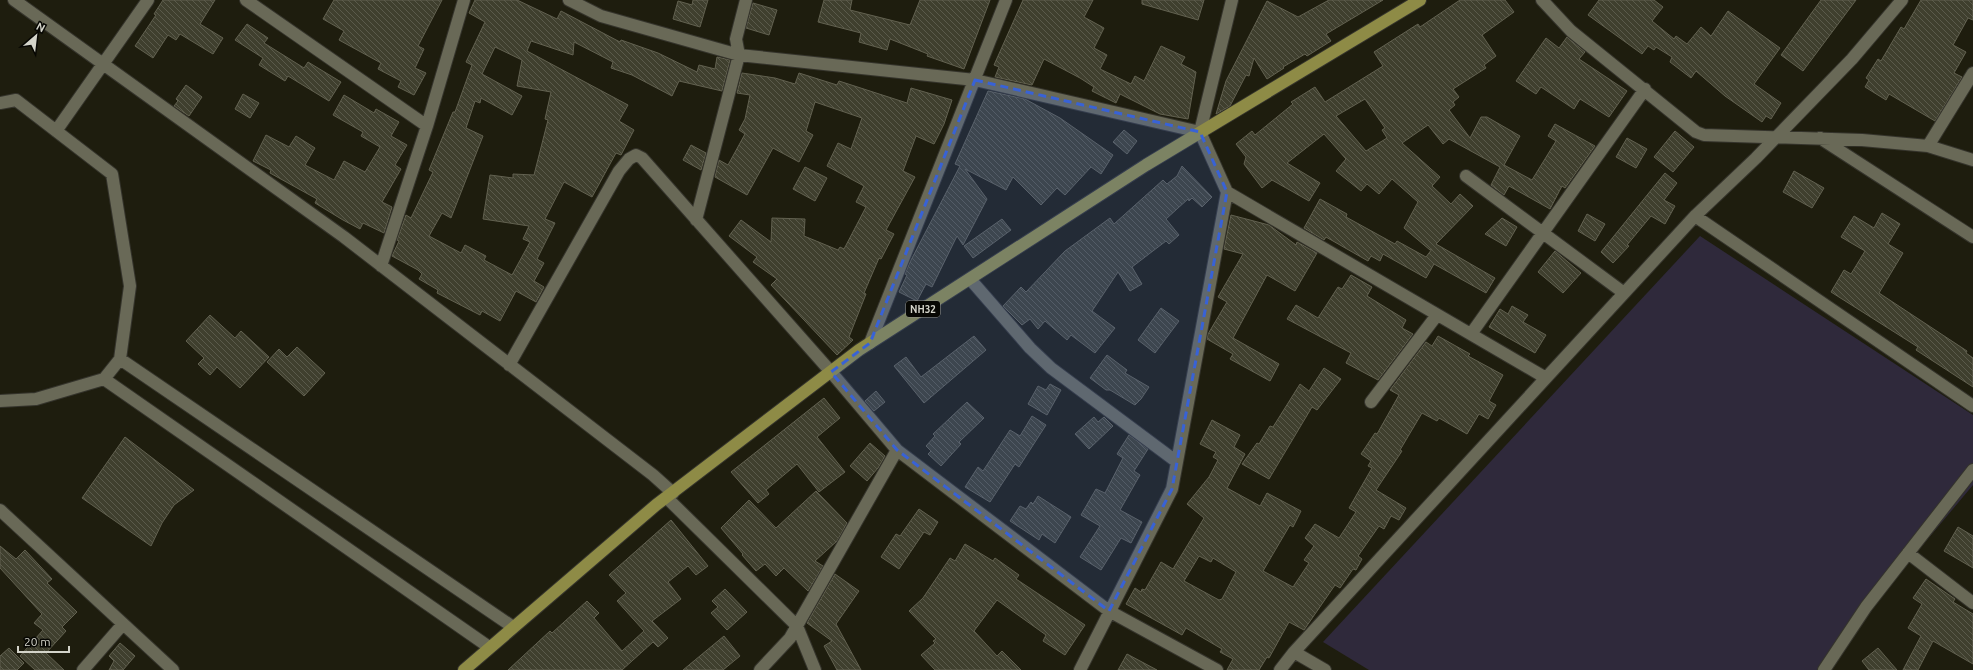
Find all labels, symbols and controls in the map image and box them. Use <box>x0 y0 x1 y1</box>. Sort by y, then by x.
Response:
north arrow <box>16 16 56 56</box>
text: N <box>34 20 47 34</box>
road number: NH32 <box>906 301 940 317</box>
scale bar <box>18 628 69 654</box>
text: 20 m <box>24 635 51 648</box>

